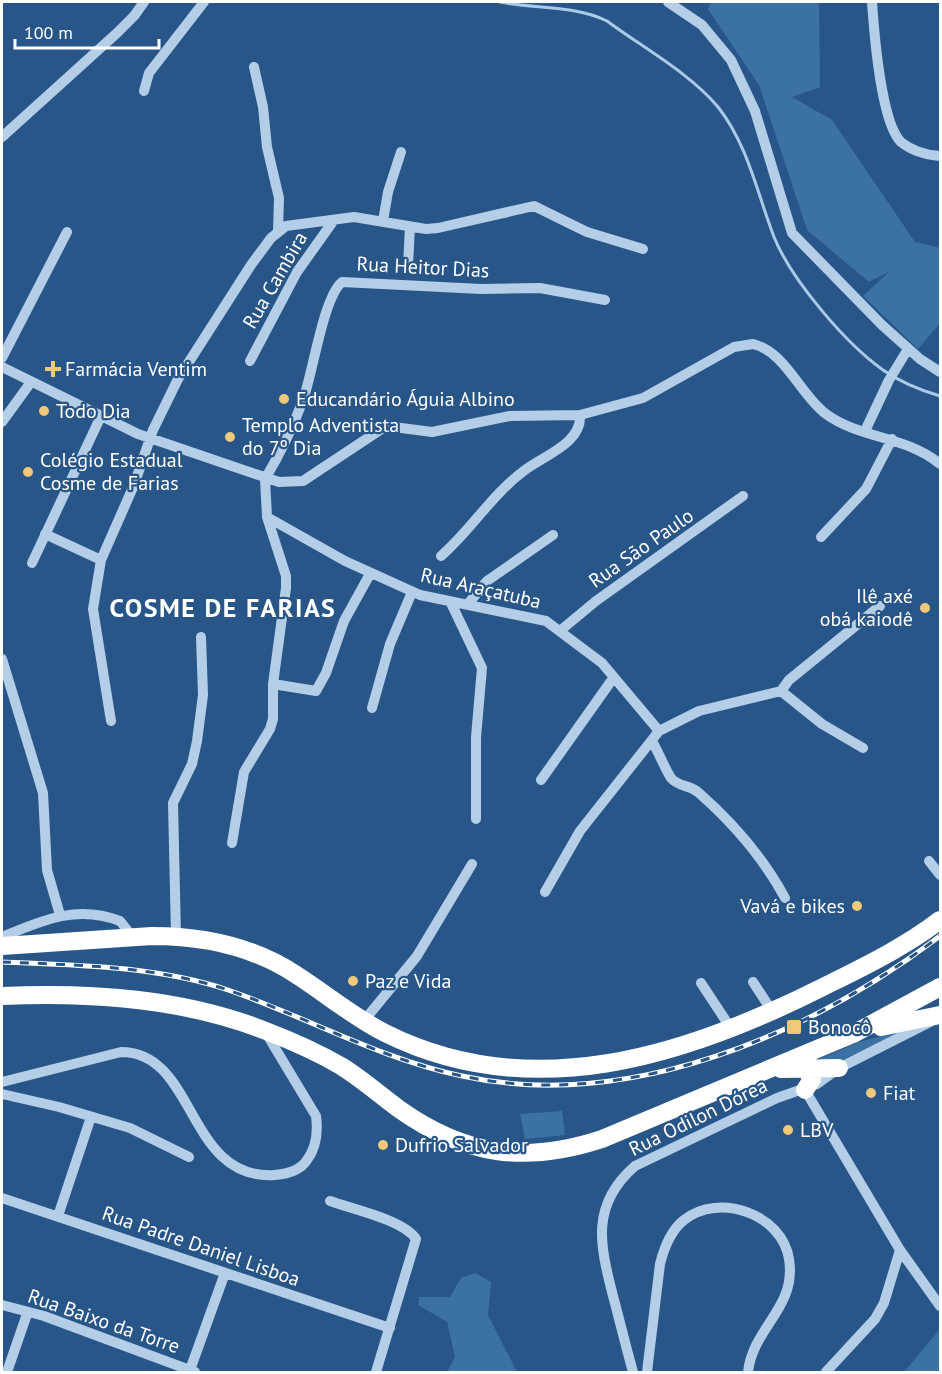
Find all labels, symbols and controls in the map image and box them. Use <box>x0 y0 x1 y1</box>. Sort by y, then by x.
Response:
scale bar <box>15 12 159 50</box>
text: 100 m <box>24 21 73 44</box>
street label: Rua Cambira <box>237 227 313 333</box>
street label: Rua Heitor Dias <box>356 251 490 283</box>
place label: Farmácia Ventim <box>65 356 207 382</box>
marker: Farmácia Ventim <box>46 362 60 376</box>
place label: Educandário Águia Albino <box>296 386 515 412</box>
marker: Educandário Águia Albino <box>277 392 291 406</box>
place label: Todo Dia <box>56 398 130 424</box>
marker: Todo Dia <box>37 404 51 418</box>
place label: Templo Adventista do 7º Dia <box>242 412 399 461</box>
marker: Templo Adventista do 7º Dia <box>223 430 237 444</box>
place label: Colégio Estadual Cosme de Farias <box>40 447 183 496</box>
marker: Colégio Estadual Cosme de Farias <box>21 465 35 479</box>
street label: Rua São Paulo <box>584 502 698 594</box>
street label: Rua Araçatuba <box>418 562 544 614</box>
place label: Ilê axé obá kaiodê <box>820 583 913 632</box>
district label: COSME DE FARIAS <box>110 591 336 624</box>
marker: Ilê axé obá kaiodê <box>918 601 932 615</box>
place label: Vavá e bikes <box>739 893 845 919</box>
marker: Vavá e bikes <box>850 899 864 913</box>
place label: Paz e Vida <box>365 968 451 994</box>
marker: Paz e Vida <box>346 974 360 988</box>
place label: Bonocô <box>808 1014 871 1040</box>
marker: Bonocô <box>785 1018 803 1036</box>
street label: Rua Odilon Dórea <box>624 1072 772 1162</box>
place label: Fiat <box>883 1080 916 1106</box>
marker: Fiat <box>864 1086 878 1100</box>
place label: LBV <box>800 1117 834 1143</box>
marker: LBV <box>781 1123 795 1137</box>
place label: Dufrio Salvador <box>395 1132 528 1158</box>
marker: Dufrio Salvador <box>376 1138 390 1152</box>
street label: Rua Padre Daniel Lisboa <box>99 1200 303 1292</box>
street label: Rua Baixo da Torre <box>25 1283 183 1359</box>

